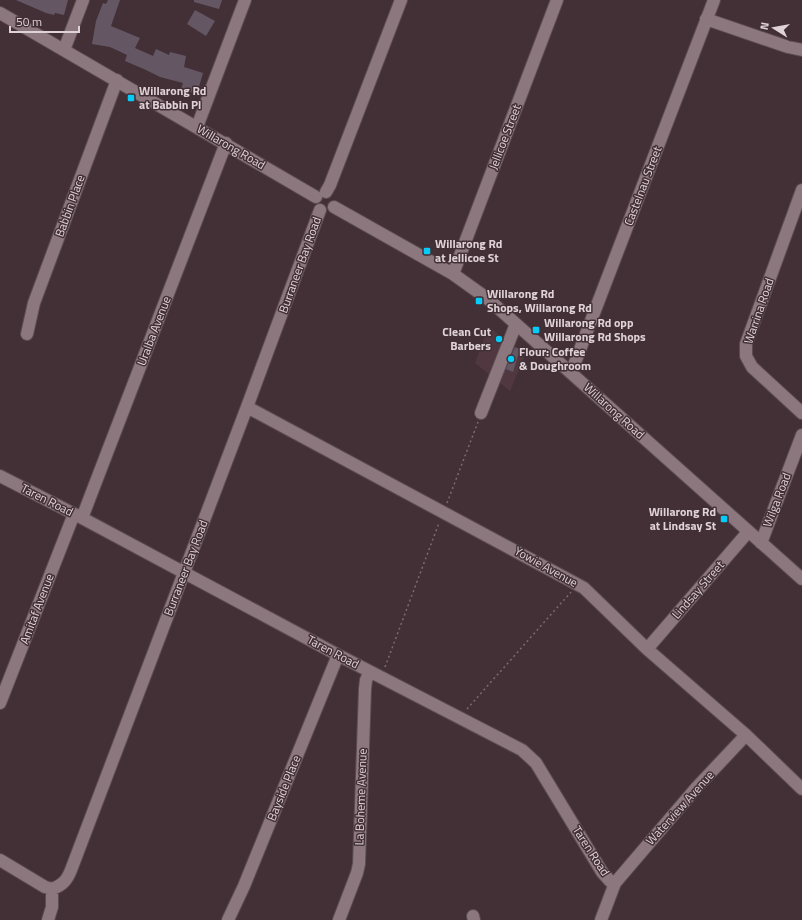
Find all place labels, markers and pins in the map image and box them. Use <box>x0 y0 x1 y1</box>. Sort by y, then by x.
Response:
place label: Willarong Rd at Babbin Pl <box>139 81 206 114</box>
marker: Willarong Rd at Babbin Pl <box>126 93 136 103</box>
place label: Willarong Rd at Jellicoe St <box>435 234 502 267</box>
marker: Willarong Rd at Jellicoe St <box>422 246 432 256</box>
place label: Willarong Rd Shops, Willarong Rd <box>487 284 592 317</box>
marker: Willarong Rd Shops, Willarong Rd <box>474 296 484 306</box>
place label: Willarong Rd opp Willarong Rd Shops <box>544 313 646 346</box>
place label: Clean Cut Barbers <box>442 322 492 355</box>
marker: Willarong Rd opp Willarong Rd Shops <box>531 325 541 335</box>
marker: Clean Cut Barbers <box>494 334 504 344</box>
place label: Flour: Coffee & Doughroom <box>519 342 591 375</box>
marker: Flour: Coffee & Doughroom <box>506 354 516 364</box>
place label: Willarong Rd at Lindsay St <box>649 502 717 535</box>
marker: Willarong Rd at Lindsay St <box>719 514 729 524</box>

